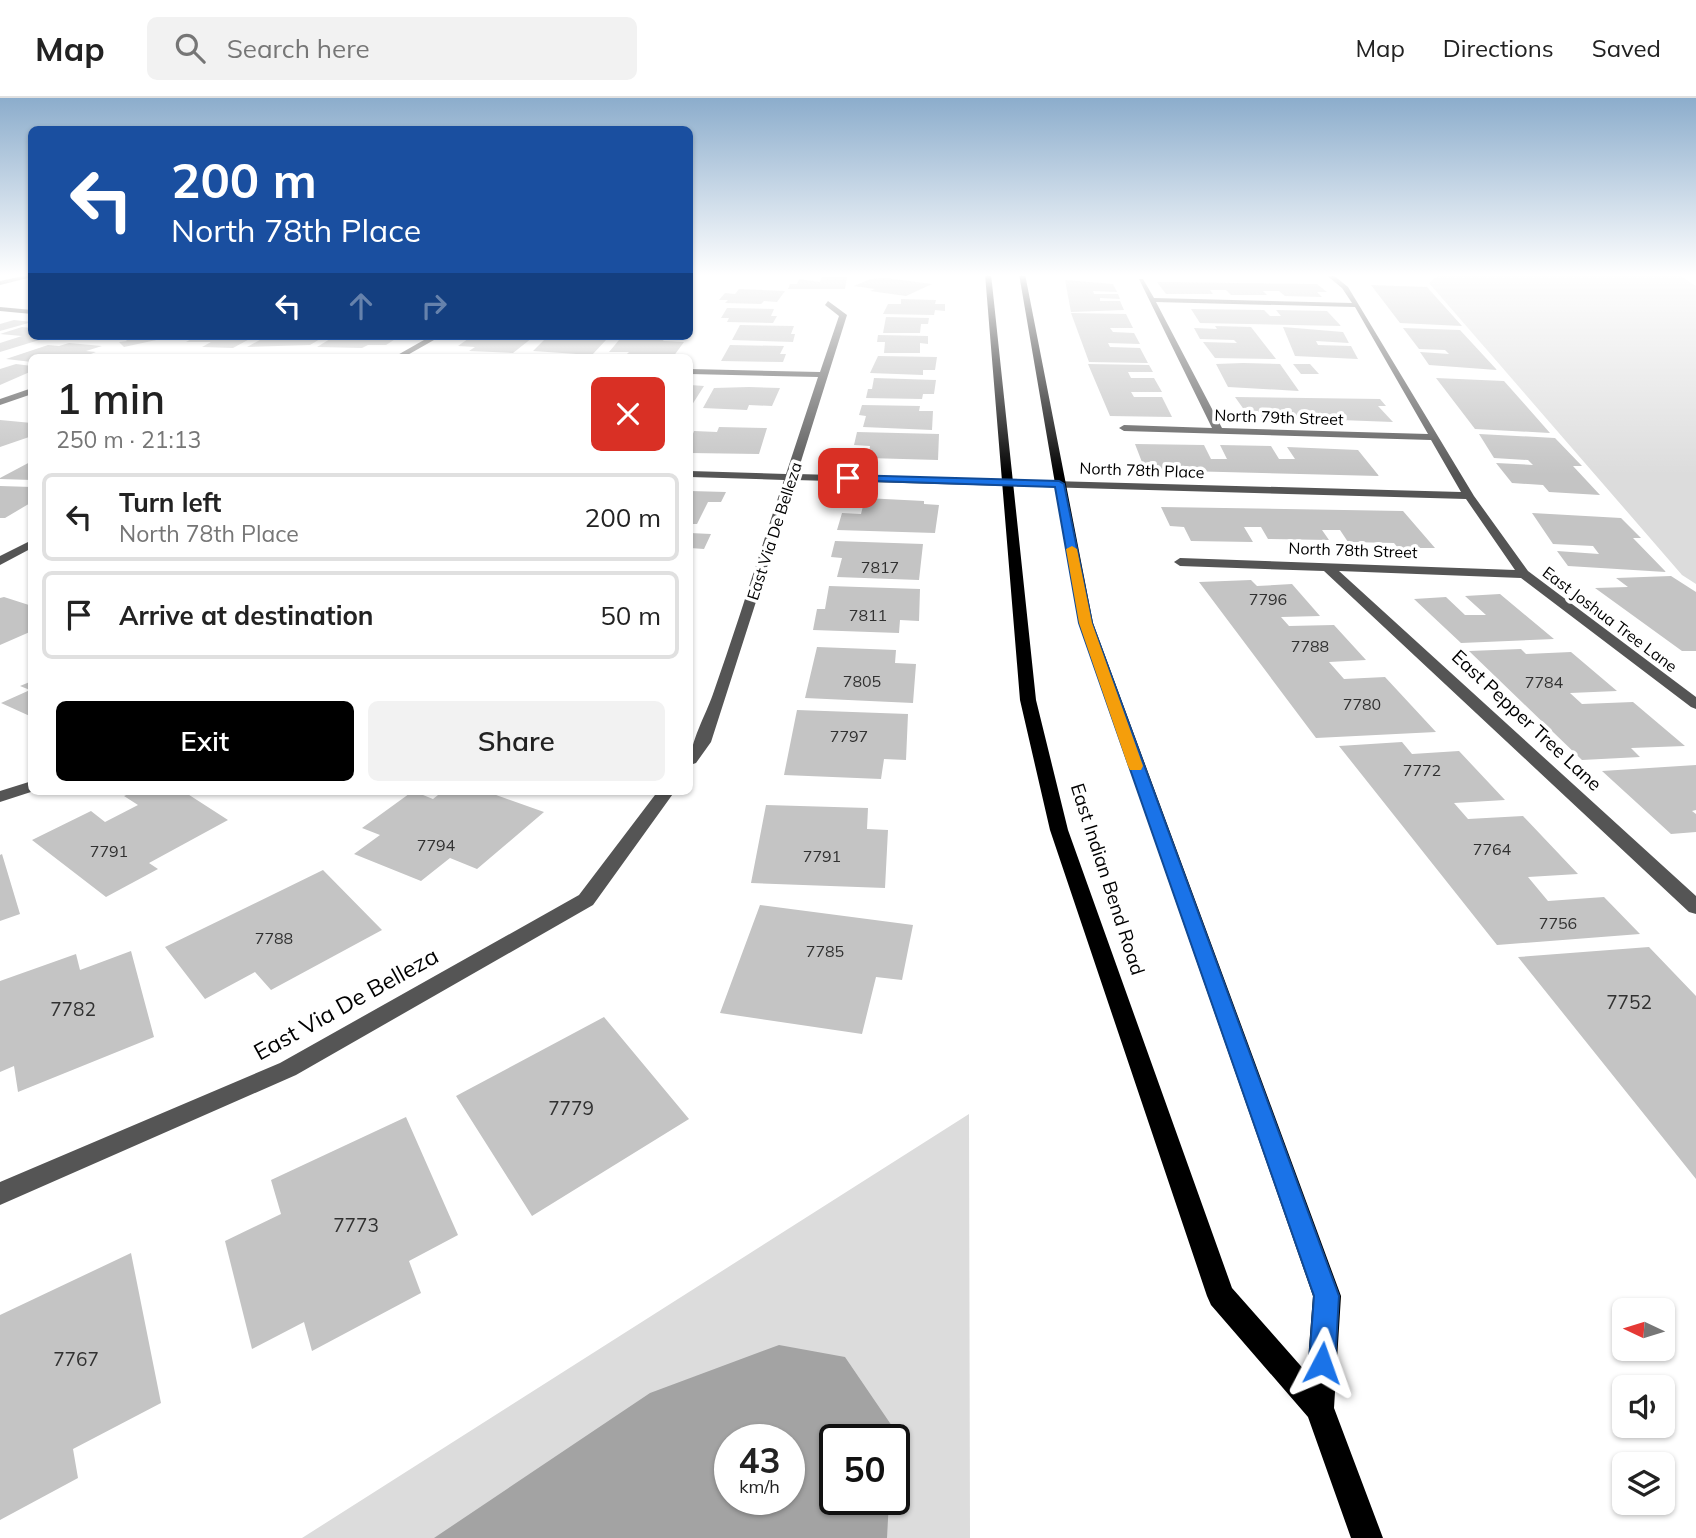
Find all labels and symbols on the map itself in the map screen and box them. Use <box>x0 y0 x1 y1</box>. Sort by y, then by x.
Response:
street label: North 79th Street <box>1214 405 1344 429</box>
pin <box>818 448 878 508</box>
street label: North 78th Place <box>1079 458 1205 482</box>
street label: East Via De Belleza <box>742 460 806 602</box>
street label: North 78th Street <box>1288 538 1418 562</box>
house number: 7817 <box>861 557 899 577</box>
street label: East Joshua Tree Lane <box>1539 562 1681 676</box>
house number: 7796 <box>1249 589 1287 609</box>
house number: 7811 <box>849 605 887 625</box>
house number: 7788 <box>1291 636 1329 656</box>
street label: East Pepper Tree Lane <box>1447 644 1607 796</box>
house number: 7805 <box>843 671 881 691</box>
house number: 7784 <box>1525 672 1564 692</box>
house number: 7780 <box>1343 694 1381 714</box>
house number: 7797 <box>830 726 868 746</box>
house number: 7772 <box>1403 760 1441 780</box>
street label: East Indian Bend Road <box>1066 780 1150 978</box>
house number: 7794 <box>417 835 456 855</box>
house number: 7764 <box>1473 839 1512 859</box>
house number: 7791 <box>90 841 128 861</box>
house number: 7791 <box>803 846 841 866</box>
house number: 7756 <box>1539 913 1577 933</box>
house number: 7788 <box>255 928 293 948</box>
street label: East Via De Belleza <box>248 941 443 1066</box>
house number: 7785 <box>806 941 844 961</box>
house number: 7752 <box>1606 990 1652 1014</box>
house number: 7782 <box>50 997 96 1021</box>
house number: 7779 <box>548 1096 594 1120</box>
house number: 7773 <box>333 1213 379 1237</box>
north arrow <box>1612 1298 1675 1362</box>
position arrow <box>1285 1326 1359 1400</box>
house number: 7767 <box>53 1347 99 1371</box>
speed limit sign: 50 <box>819 1424 910 1515</box>

